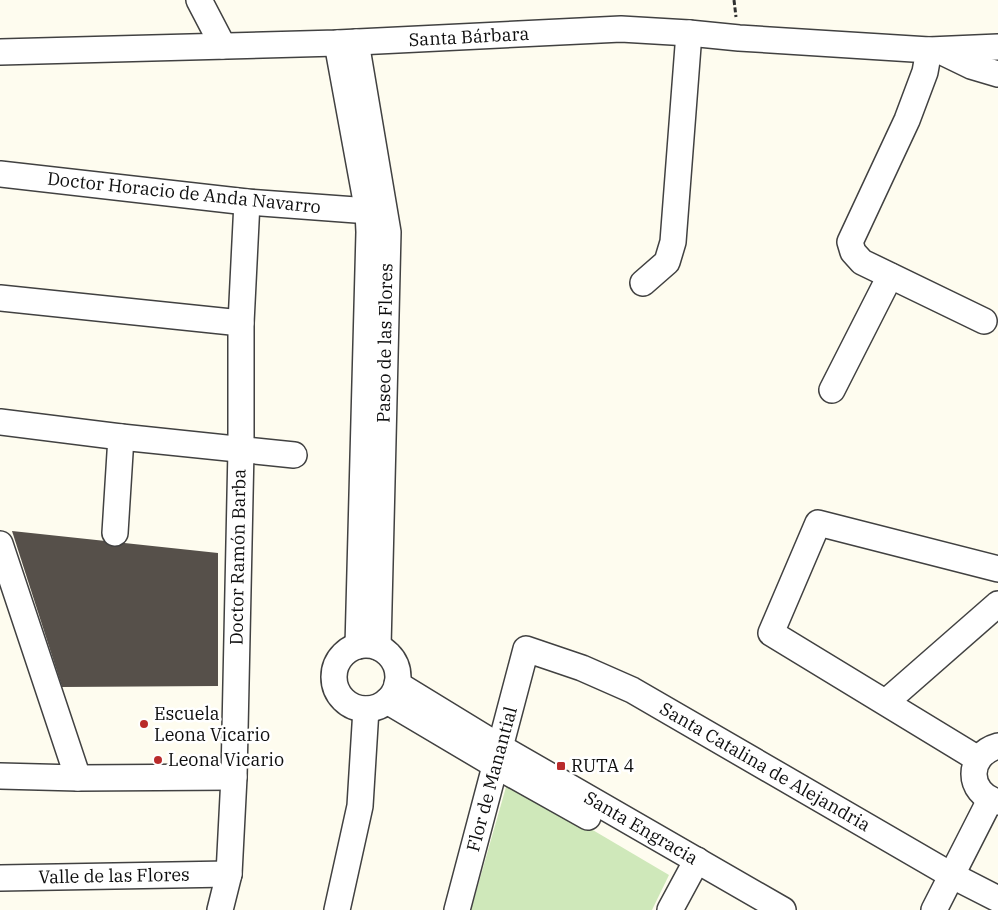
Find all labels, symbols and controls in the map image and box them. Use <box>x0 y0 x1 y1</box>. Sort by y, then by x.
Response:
street label: Santa Bárbara <box>408 22 530 51</box>
street label: Doctor Horacio de Anda Navarro <box>46 167 322 218</box>
street label: Paseo de las Flores <box>372 263 397 423</box>
street label: Doctor Ramón Barba <box>224 468 251 645</box>
street label: Santa Catalina de Alejandria <box>656 697 875 836</box>
place label: Escuela Leona Vicario <box>154 702 270 746</box>
street label: Flor de Manantial <box>461 704 522 854</box>
marker: Escuela Leona Vicario <box>138 718 150 730</box>
place label: Leona Vicario <box>168 748 284 771</box>
marker: Leona Vicario <box>152 754 164 766</box>
place label: RUTA 4 <box>571 754 634 777</box>
marker: RUTA 4 <box>555 760 567 772</box>
street label: Santa Engracia <box>580 786 702 870</box>
street label: Valle de las Flores <box>38 863 190 888</box>

